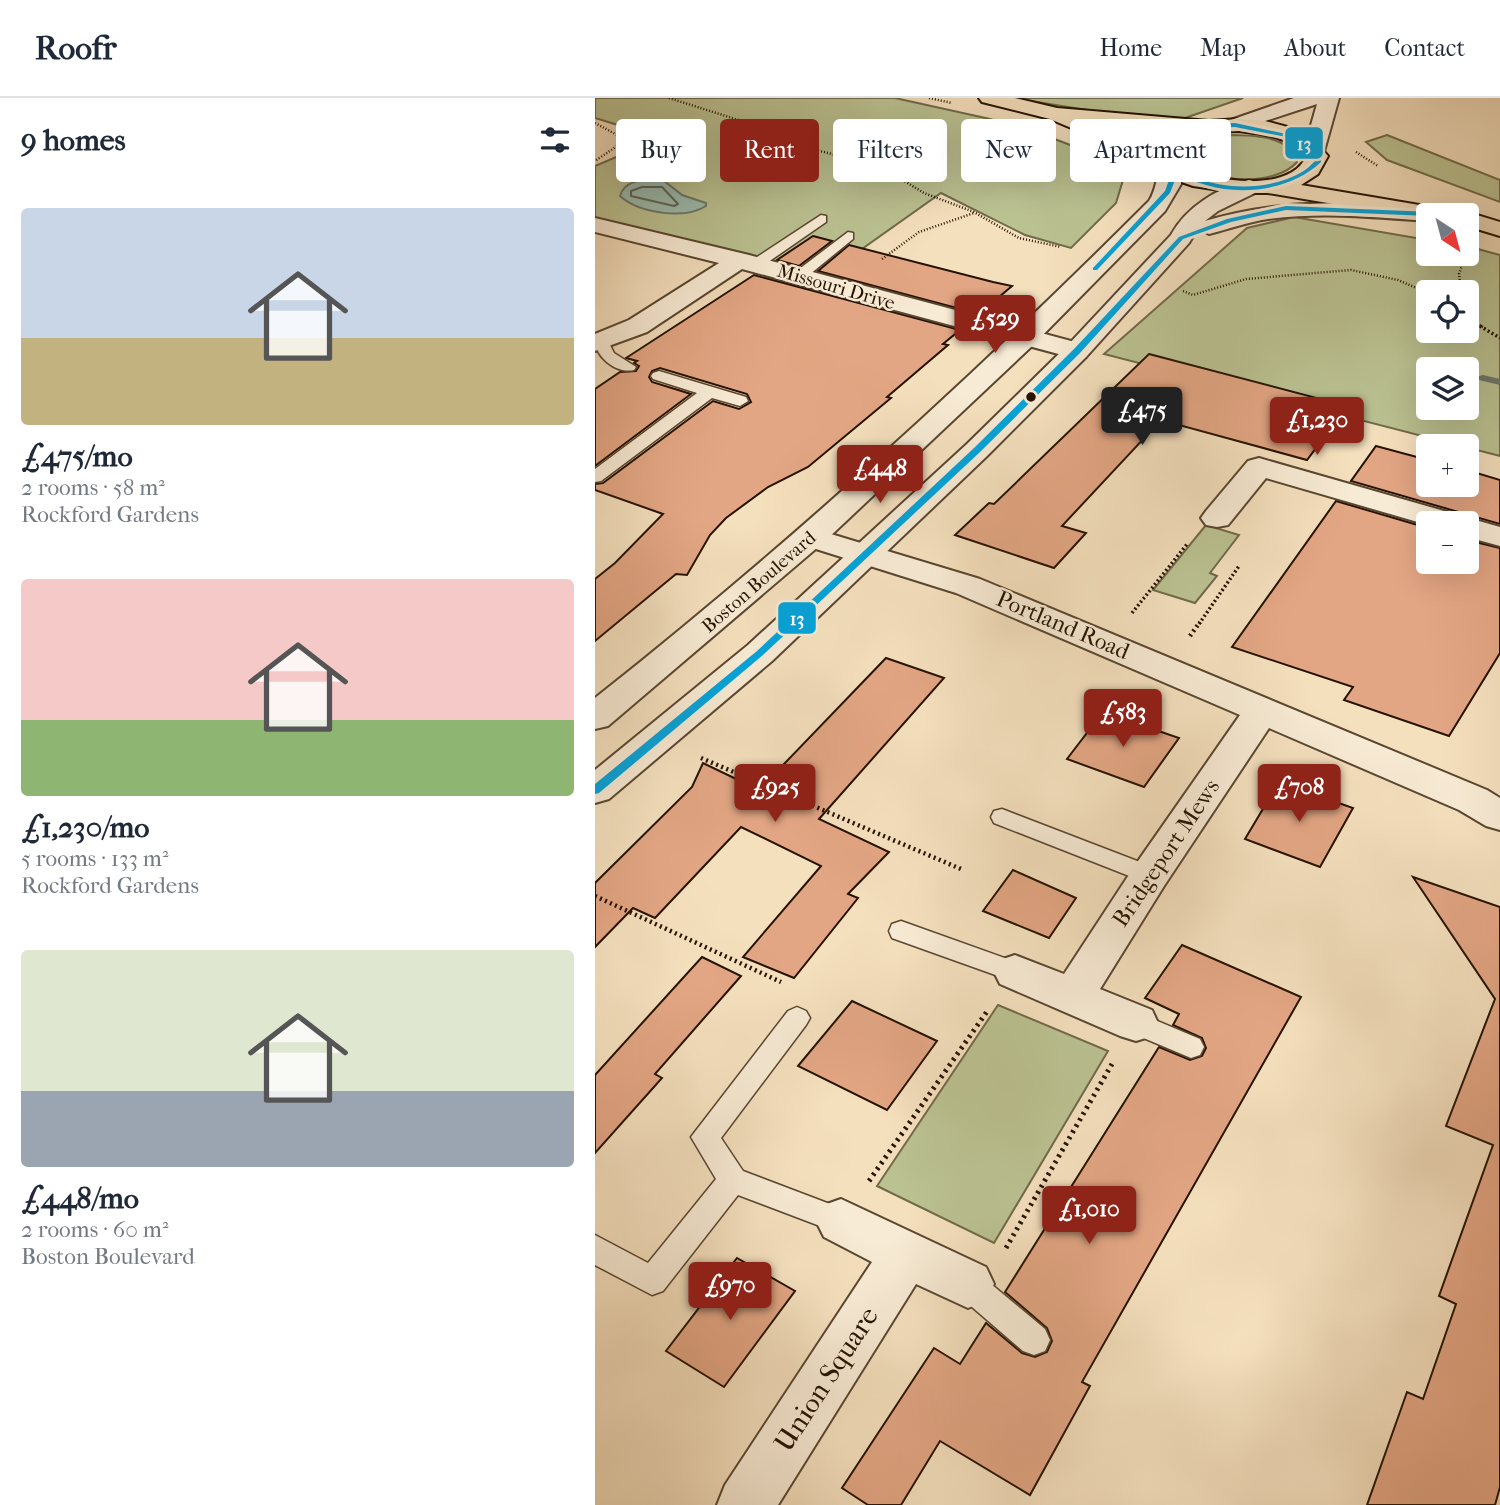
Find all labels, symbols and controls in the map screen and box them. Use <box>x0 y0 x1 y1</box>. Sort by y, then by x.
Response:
text: Roofr <box>35 29 117 68</box>
text: Home <box>1100 34 1162 62</box>
text: Map <box>1200 34 1246 62</box>
text: About <box>1284 34 1346 62</box>
text: Contact <box>1384 34 1465 62</box>
chip: Buy <box>616 119 706 182</box>
chip: Rent <box>720 119 819 182</box>
chip: Filters <box>833 119 947 182</box>
chip: New <box>961 119 1056 182</box>
chip: Apartment <box>1070 119 1231 182</box>
icon: filters <box>536 121 574 159</box>
text: 9 homes <box>21 123 126 158</box>
line badge: 13 <box>1284 126 1324 160</box>
text: 13 <box>1297 133 1311 155</box>
north arrow <box>1416 203 1479 266</box>
map controls <box>1416 203 1479 574</box>
icon: home <box>235 253 361 379</box>
street label: Missouri Drive <box>775 260 897 314</box>
button: locate <box>1416 280 1479 343</box>
pin: £529 <box>954 296 1036 355</box>
text: £529 <box>970 304 1020 331</box>
button: layers <box>1416 357 1479 420</box>
pin: £475 <box>1101 388 1183 447</box>
unlabelled marker <box>1024 390 1038 404</box>
text: £475 <box>1117 396 1167 423</box>
pin: £1,230 <box>1260 398 1374 457</box>
text: £1,230 <box>1286 406 1348 433</box>
button: + <box>1416 434 1479 497</box>
text: £475/mo <box>21 439 133 474</box>
pin: £448 <box>839 446 921 505</box>
text: £448 <box>853 454 907 481</box>
text: 2 rooms · 58 m² <box>21 474 165 501</box>
text: Rockford Gardens <box>21 501 199 528</box>
button: − <box>1416 511 1479 574</box>
street label: Boston Boulevard <box>698 526 821 637</box>
street label: Portland Road <box>992 585 1134 665</box>
line badge: 13 <box>777 601 817 635</box>
text: 13 <box>790 608 804 630</box>
icon: home <box>235 624 361 750</box>
pin: £583 <box>1082 690 1164 749</box>
text: £583 <box>1100 698 1146 725</box>
pin: £925 <box>734 764 816 824</box>
pin: £708 <box>1258 764 1340 824</box>
text: £925 <box>750 773 800 800</box>
text: £708 <box>1274 773 1324 800</box>
street label: Bridgeport Mews <box>1107 774 1225 932</box>
text: £1,230/mo <box>21 810 150 845</box>
text: 5 rooms · 133 m² <box>21 845 168 872</box>
text: Rockford Gardens <box>21 872 199 899</box>
icon: home <box>235 995 361 1121</box>
text: £448/mo <box>21 1181 139 1216</box>
pin: £1,010 <box>1032 1186 1146 1246</box>
text: £1,010 <box>1058 1195 1120 1222</box>
text: 2 rooms · 60 m² <box>21 1216 168 1243</box>
text: Boston Boulevard <box>21 1243 195 1270</box>
pin: £970 <box>689 1262 771 1322</box>
text: £970 <box>704 1271 756 1298</box>
street label: Union Square <box>767 1300 885 1457</box>

